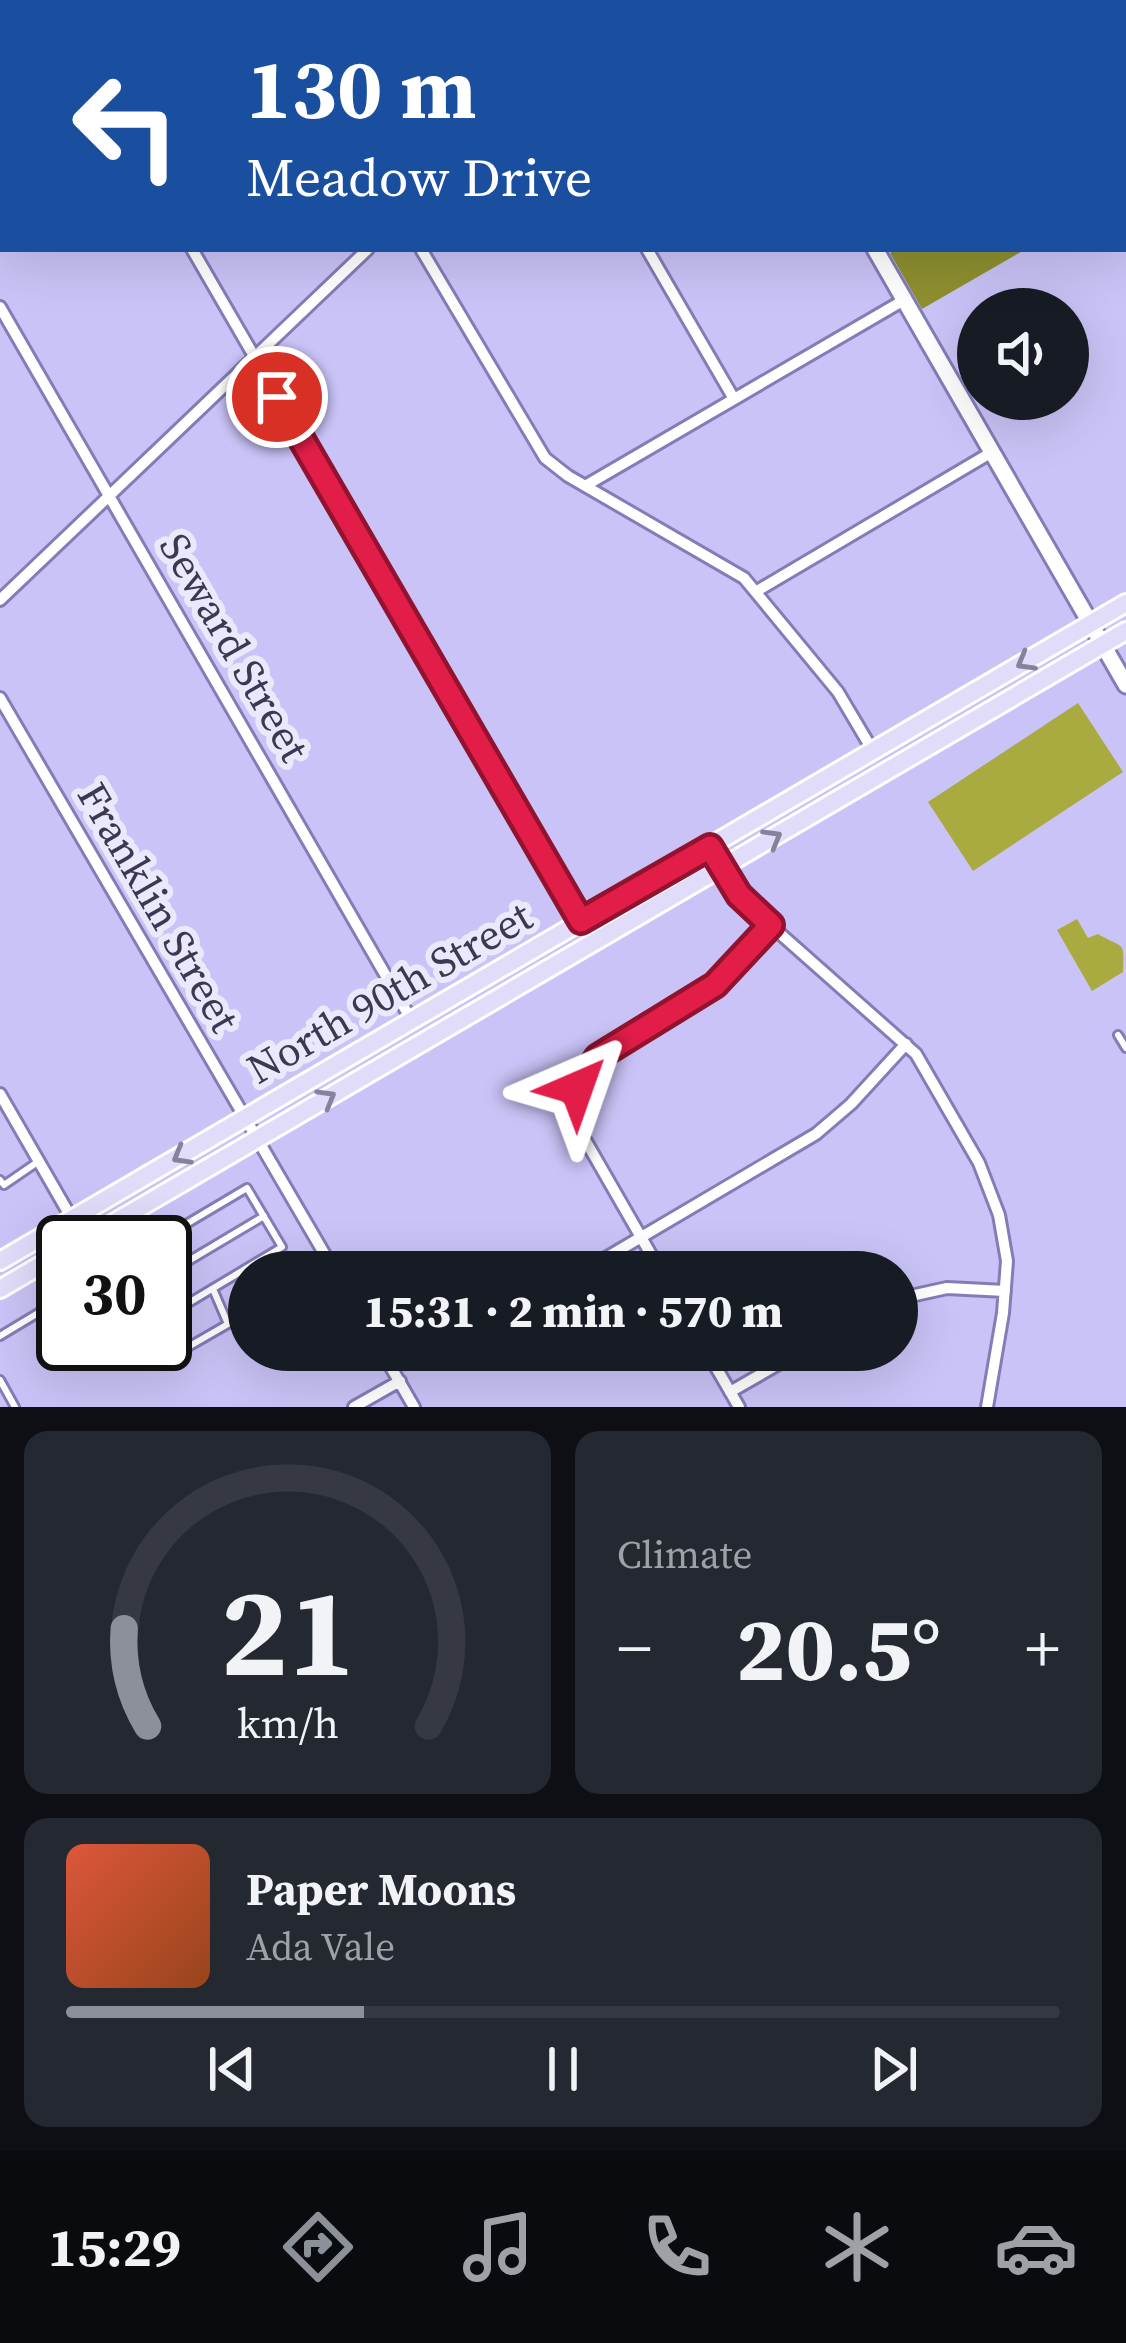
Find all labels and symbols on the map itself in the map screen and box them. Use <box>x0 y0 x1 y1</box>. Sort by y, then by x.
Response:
pin <box>226 346 328 448</box>
street label: Seward Street <box>146 522 324 772</box>
one-way arrow <box>1016 648 1038 670</box>
street label: Franklin Street <box>64 772 254 1043</box>
one-way arrow <box>760 830 781 852</box>
street label: North 90th Street <box>236 887 542 1097</box>
position arrow <box>514 1025 640 1151</box>
one-way arrow <box>314 1090 336 1113</box>
one-way arrow <box>172 1142 194 1164</box>
speed limit sign: 30 <box>36 1215 192 1371</box>

